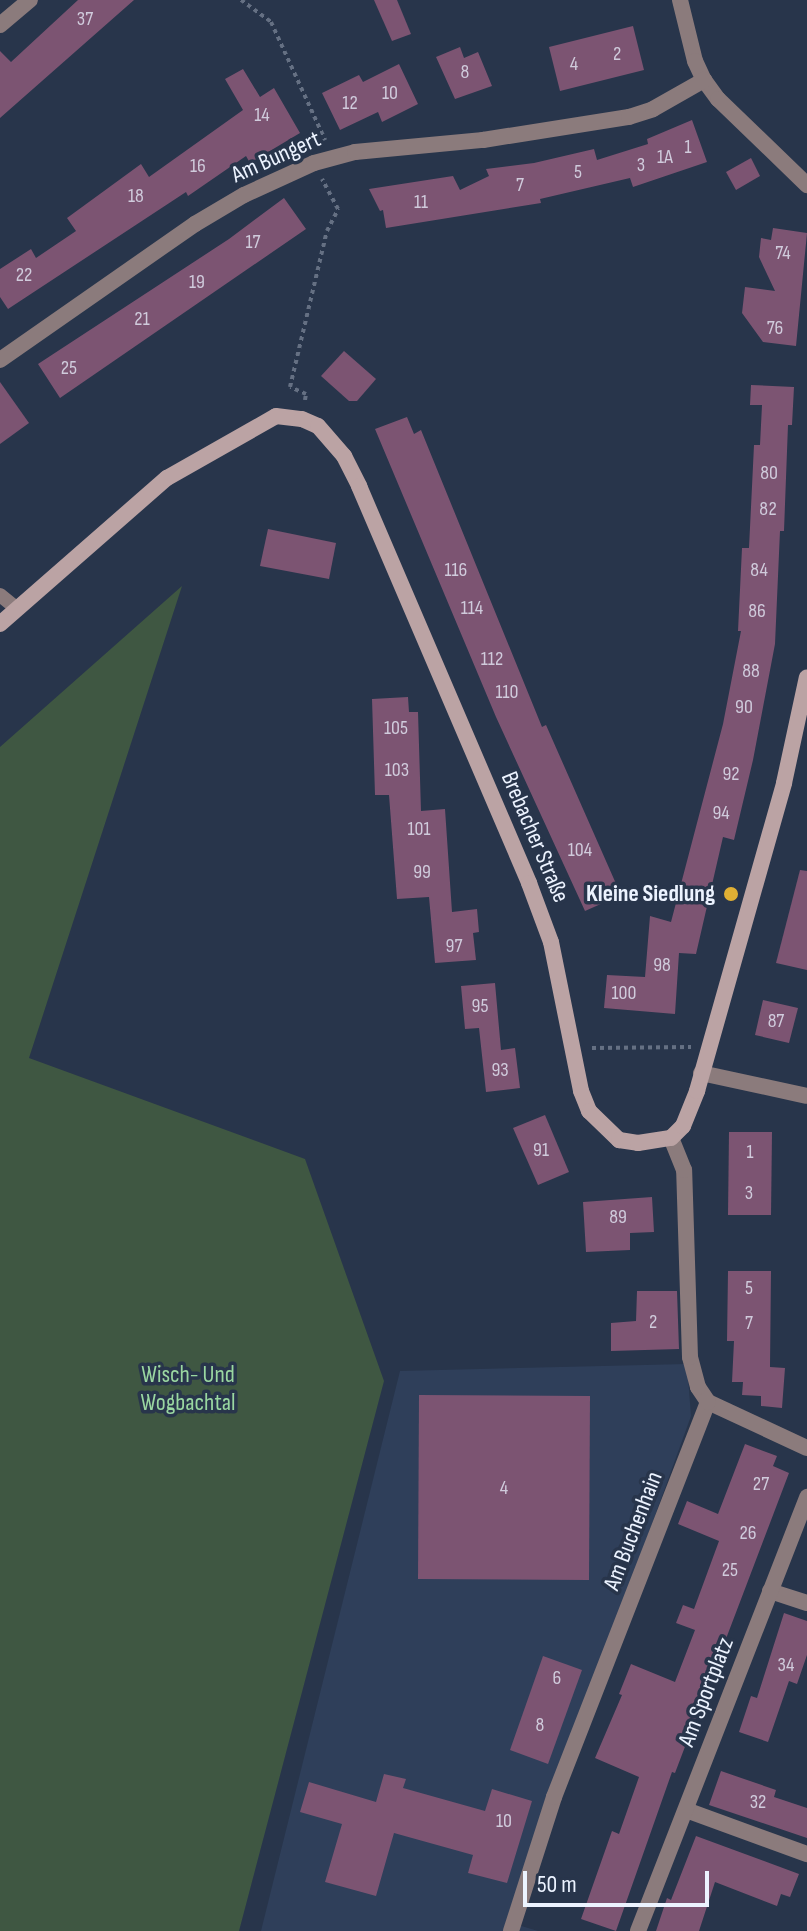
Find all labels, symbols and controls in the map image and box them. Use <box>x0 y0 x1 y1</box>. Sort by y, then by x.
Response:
house number: 37 <box>77 7 93 31</box>
house number: 2 <box>613 42 621 66</box>
house number: 4 <box>570 52 578 76</box>
house number: 8 <box>461 60 469 84</box>
house number: 10 <box>382 81 398 105</box>
house number: 12 <box>342 91 358 115</box>
house number: 14 <box>254 103 270 127</box>
street label: Am Bungert <box>227 125 325 189</box>
house number: 1 <box>685 135 691 159</box>
house number: 1A <box>657 145 673 169</box>
house number: 3 <box>637 153 645 177</box>
house number: 16 <box>190 154 206 178</box>
house number: 5 <box>574 160 582 184</box>
house number: 7 <box>516 173 524 197</box>
house number: 18 <box>128 184 144 208</box>
house number: 11 <box>414 190 428 214</box>
house number: 17 <box>246 230 260 254</box>
house number: 74 <box>775 241 791 265</box>
house number: 22 <box>16 263 32 287</box>
house number: 19 <box>189 270 205 294</box>
house number: 21 <box>134 307 150 331</box>
house number: 76 <box>767 316 783 340</box>
house number: 25 <box>61 356 77 380</box>
house number: 80 <box>760 461 778 485</box>
house number: 82 <box>759 497 777 521</box>
house number: 116 <box>445 558 467 582</box>
house number: 84 <box>750 558 768 582</box>
house number: 114 <box>461 596 483 620</box>
house number: 86 <box>748 599 766 623</box>
house number: 112 <box>481 647 503 671</box>
house number: 88 <box>742 659 760 683</box>
house number: 110 <box>496 680 518 704</box>
house number: 90 <box>735 695 753 719</box>
house number: 105 <box>384 716 408 740</box>
house number: 103 <box>385 758 409 782</box>
house number: 92 <box>722 762 740 786</box>
street label: Brebacher Straße <box>495 767 575 907</box>
house number: 94 <box>712 801 730 825</box>
house number: 101 <box>408 817 430 841</box>
house number: 104 <box>568 838 592 862</box>
house number: 99 <box>413 860 431 884</box>
place label: Kleine Siedlung <box>586 880 715 908</box>
marker: Kleine Siedlung <box>722 885 740 903</box>
house number: 97 <box>446 934 462 958</box>
house number: 98 <box>653 953 671 977</box>
house number: 100 <box>612 981 636 1005</box>
house number: 95 <box>472 994 488 1018</box>
house number: 87 <box>768 1009 784 1033</box>
house number: 93 <box>491 1058 509 1082</box>
house number: 91 <box>533 1138 549 1162</box>
house number: 1 <box>747 1140 753 1164</box>
house number: 3 <box>745 1181 753 1205</box>
house number: 89 <box>609 1205 627 1229</box>
house number: 5 <box>745 1276 753 1300</box>
house number: 2 <box>649 1310 657 1334</box>
house number: 7 <box>745 1311 753 1335</box>
park label: Wisch- Und Wogbachtal <box>141 1361 235 1417</box>
street label: Am Buchenhain <box>597 1468 669 1594</box>
house number: 27 <box>753 1472 769 1496</box>
house number: 4 <box>500 1476 508 1500</box>
house number: 26 <box>740 1521 756 1545</box>
house number: 25 <box>722 1558 738 1582</box>
street label: Am Sportplatz <box>672 1633 740 1751</box>
house number: 34 <box>778 1653 794 1677</box>
house number: 6 <box>553 1666 561 1690</box>
house number: 8 <box>536 1713 544 1737</box>
house number: 32 <box>750 1790 766 1814</box>
house number: 10 <box>496 1809 512 1833</box>
scale bar <box>527 1855 713 1905</box>
text: 50 m <box>537 1870 577 1899</box>

